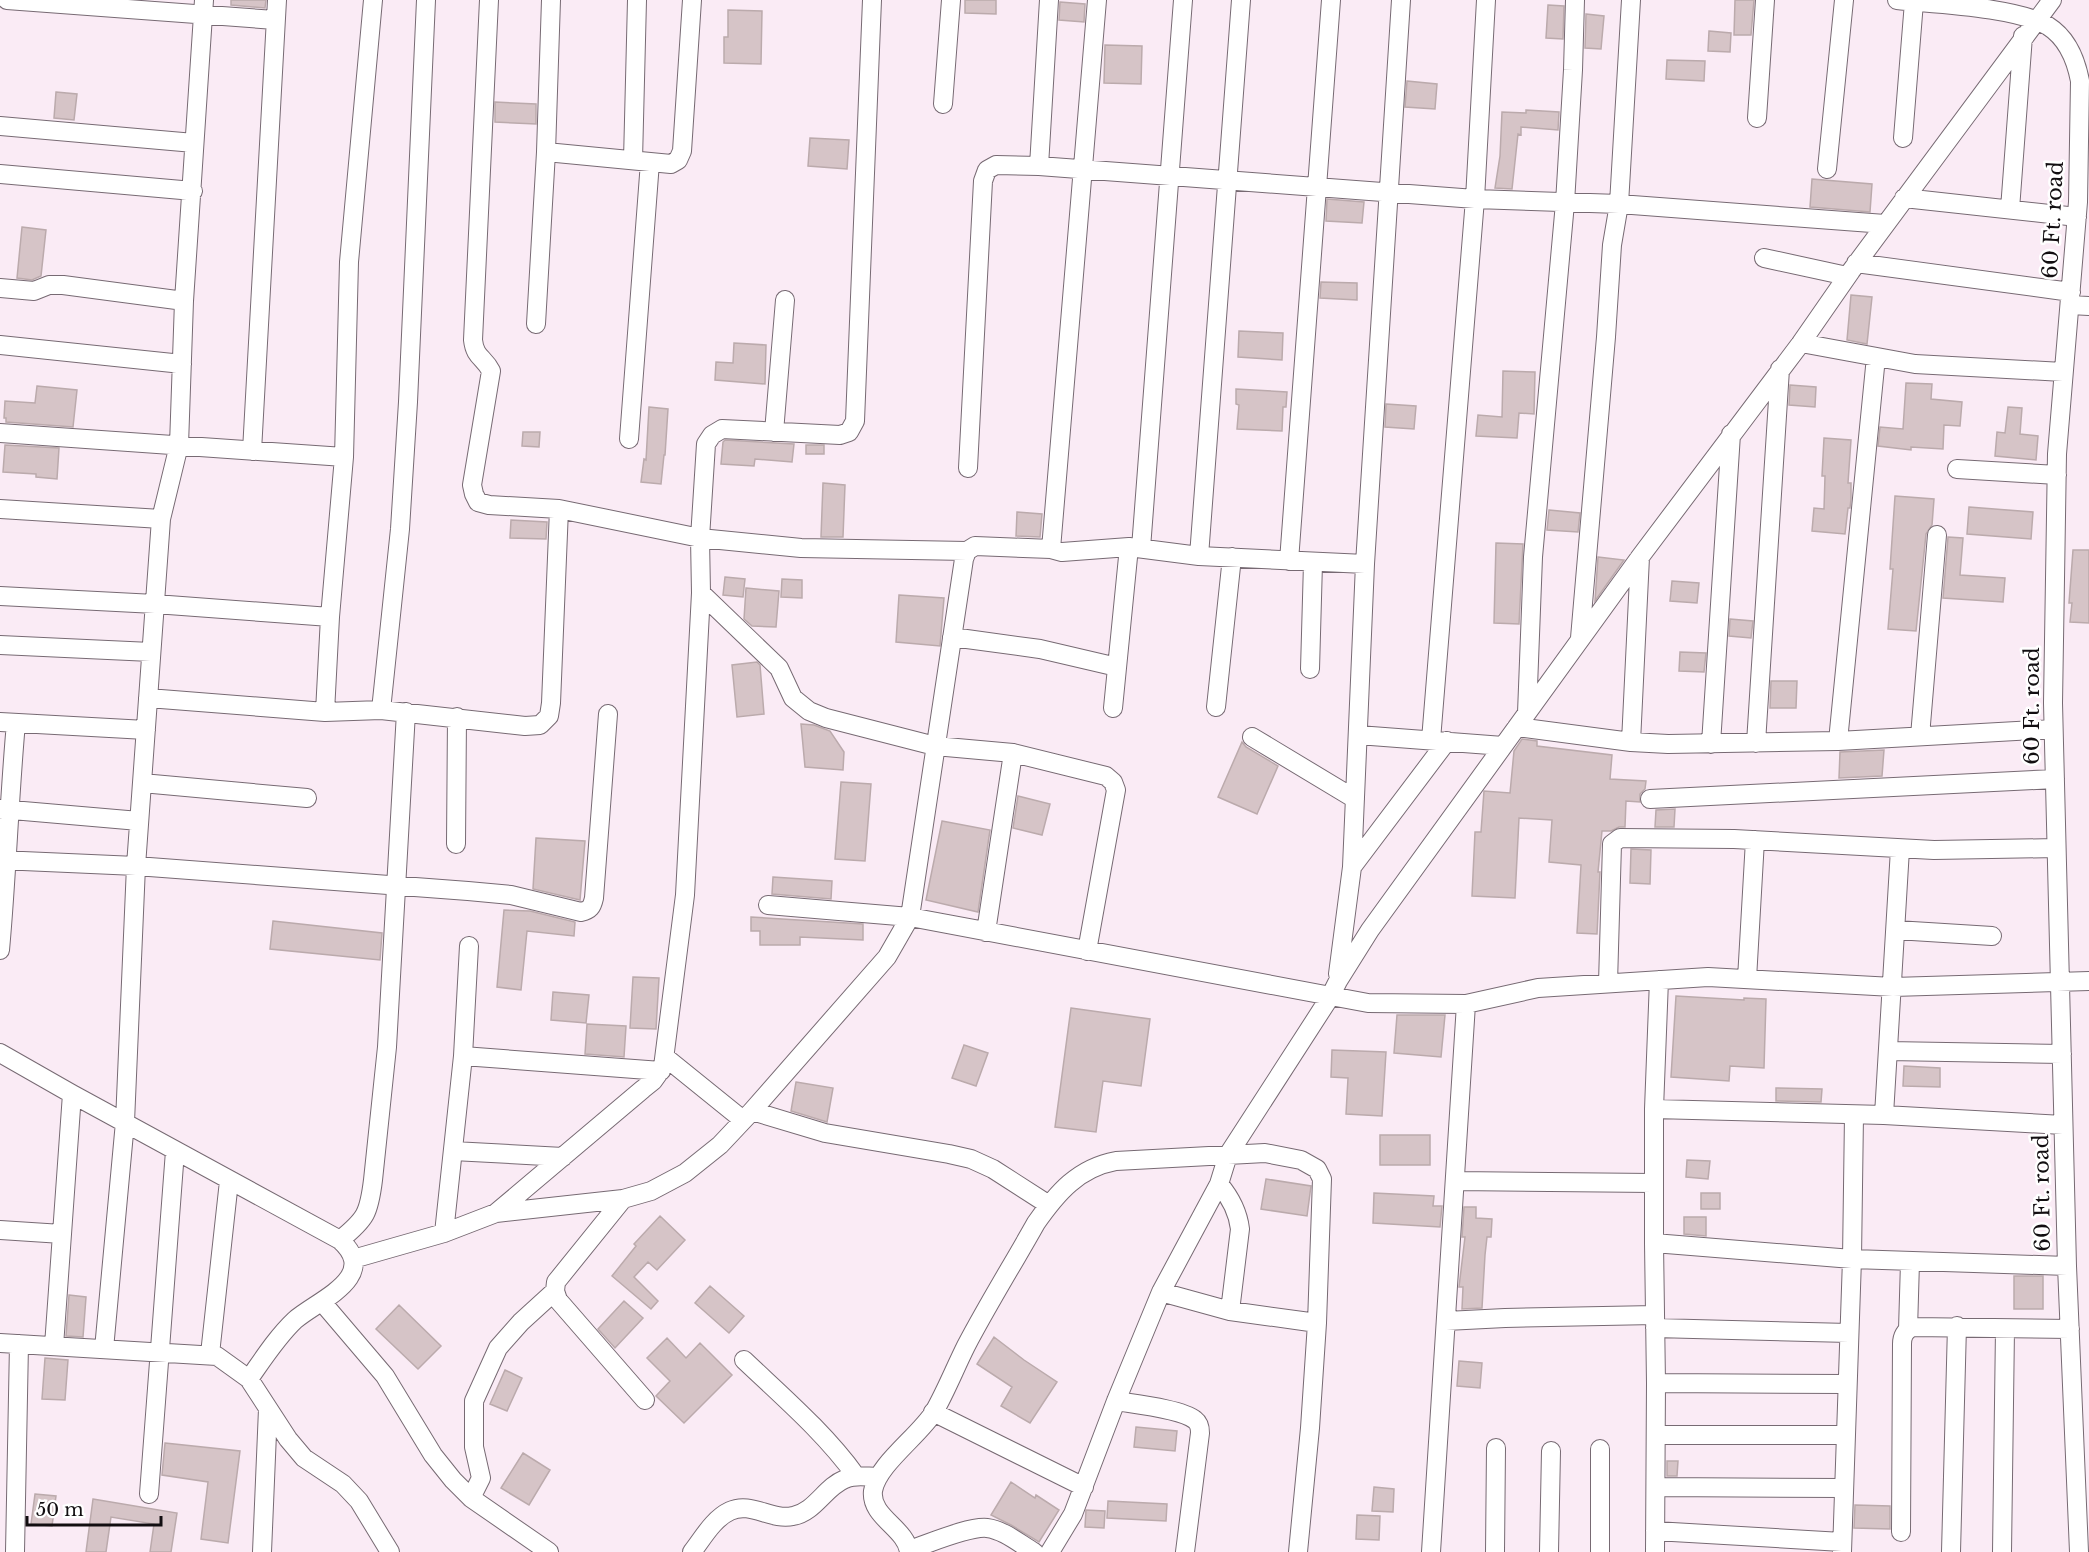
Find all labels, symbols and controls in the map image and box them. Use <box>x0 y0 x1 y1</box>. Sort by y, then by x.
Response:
street label: 60 Ft. road <box>2037 161 2069 279</box>
street label: 60 Ft. road <box>2019 647 2045 765</box>
street label: 60 Ft. road <box>2028 1134 2056 1252</box>
scale bar <box>27 1489 160 1527</box>
text: 50 m <box>36 1499 84 1521</box>

